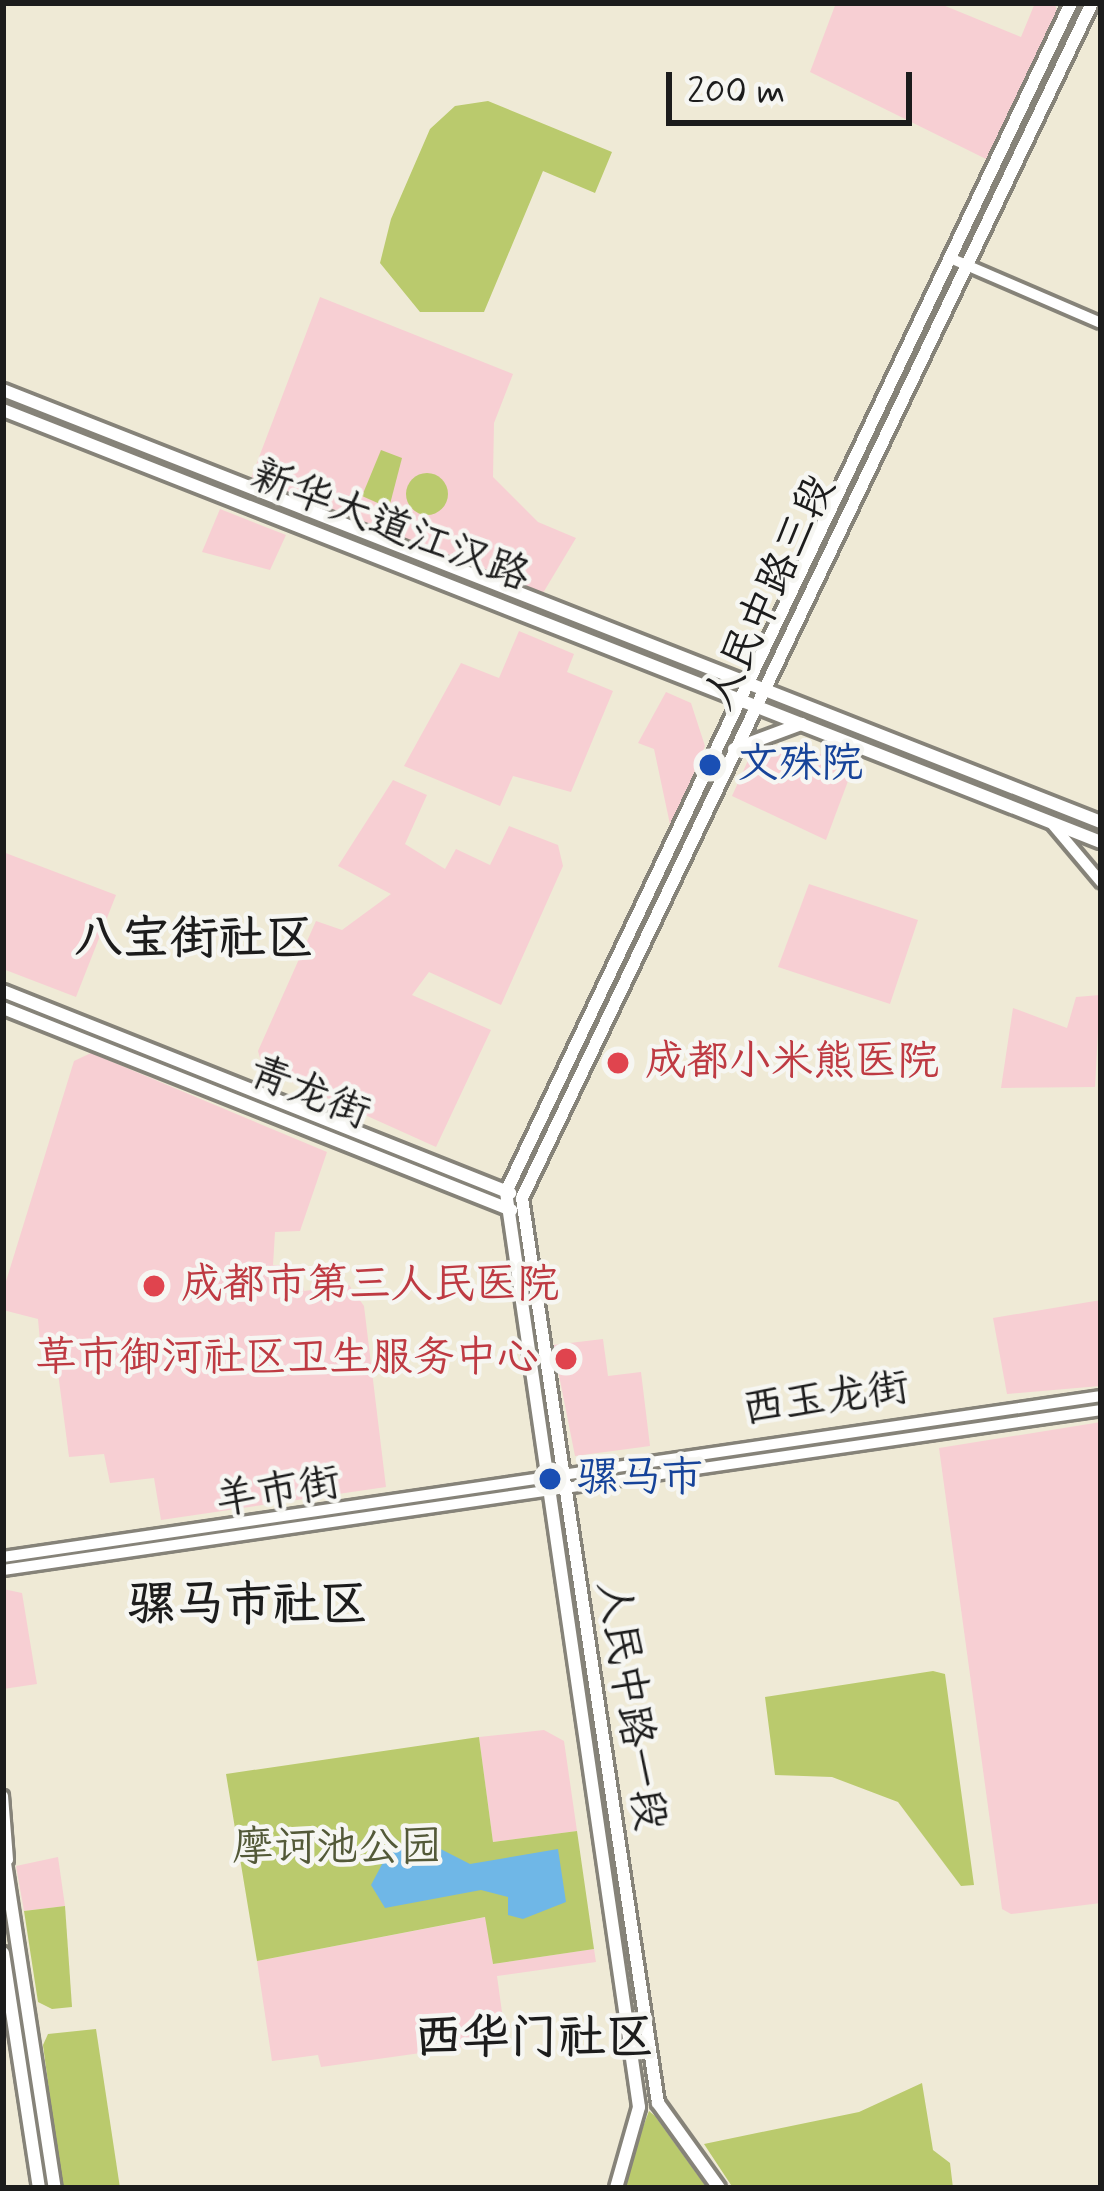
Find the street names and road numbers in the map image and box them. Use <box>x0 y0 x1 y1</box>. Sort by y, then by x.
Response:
street label: 新华大道江汉路 <box>244 451 536 603</box>
street label: 人民中路三段 <box>695 468 847 718</box>
street label: 青龙街 <box>241 1047 377 1141</box>
street label: 西玉龙街 <box>739 1363 913 1437</box>
street label: 羊市街 <box>212 1458 344 1528</box>
street label: 人民中路一段 <box>585 1578 675 1834</box>

